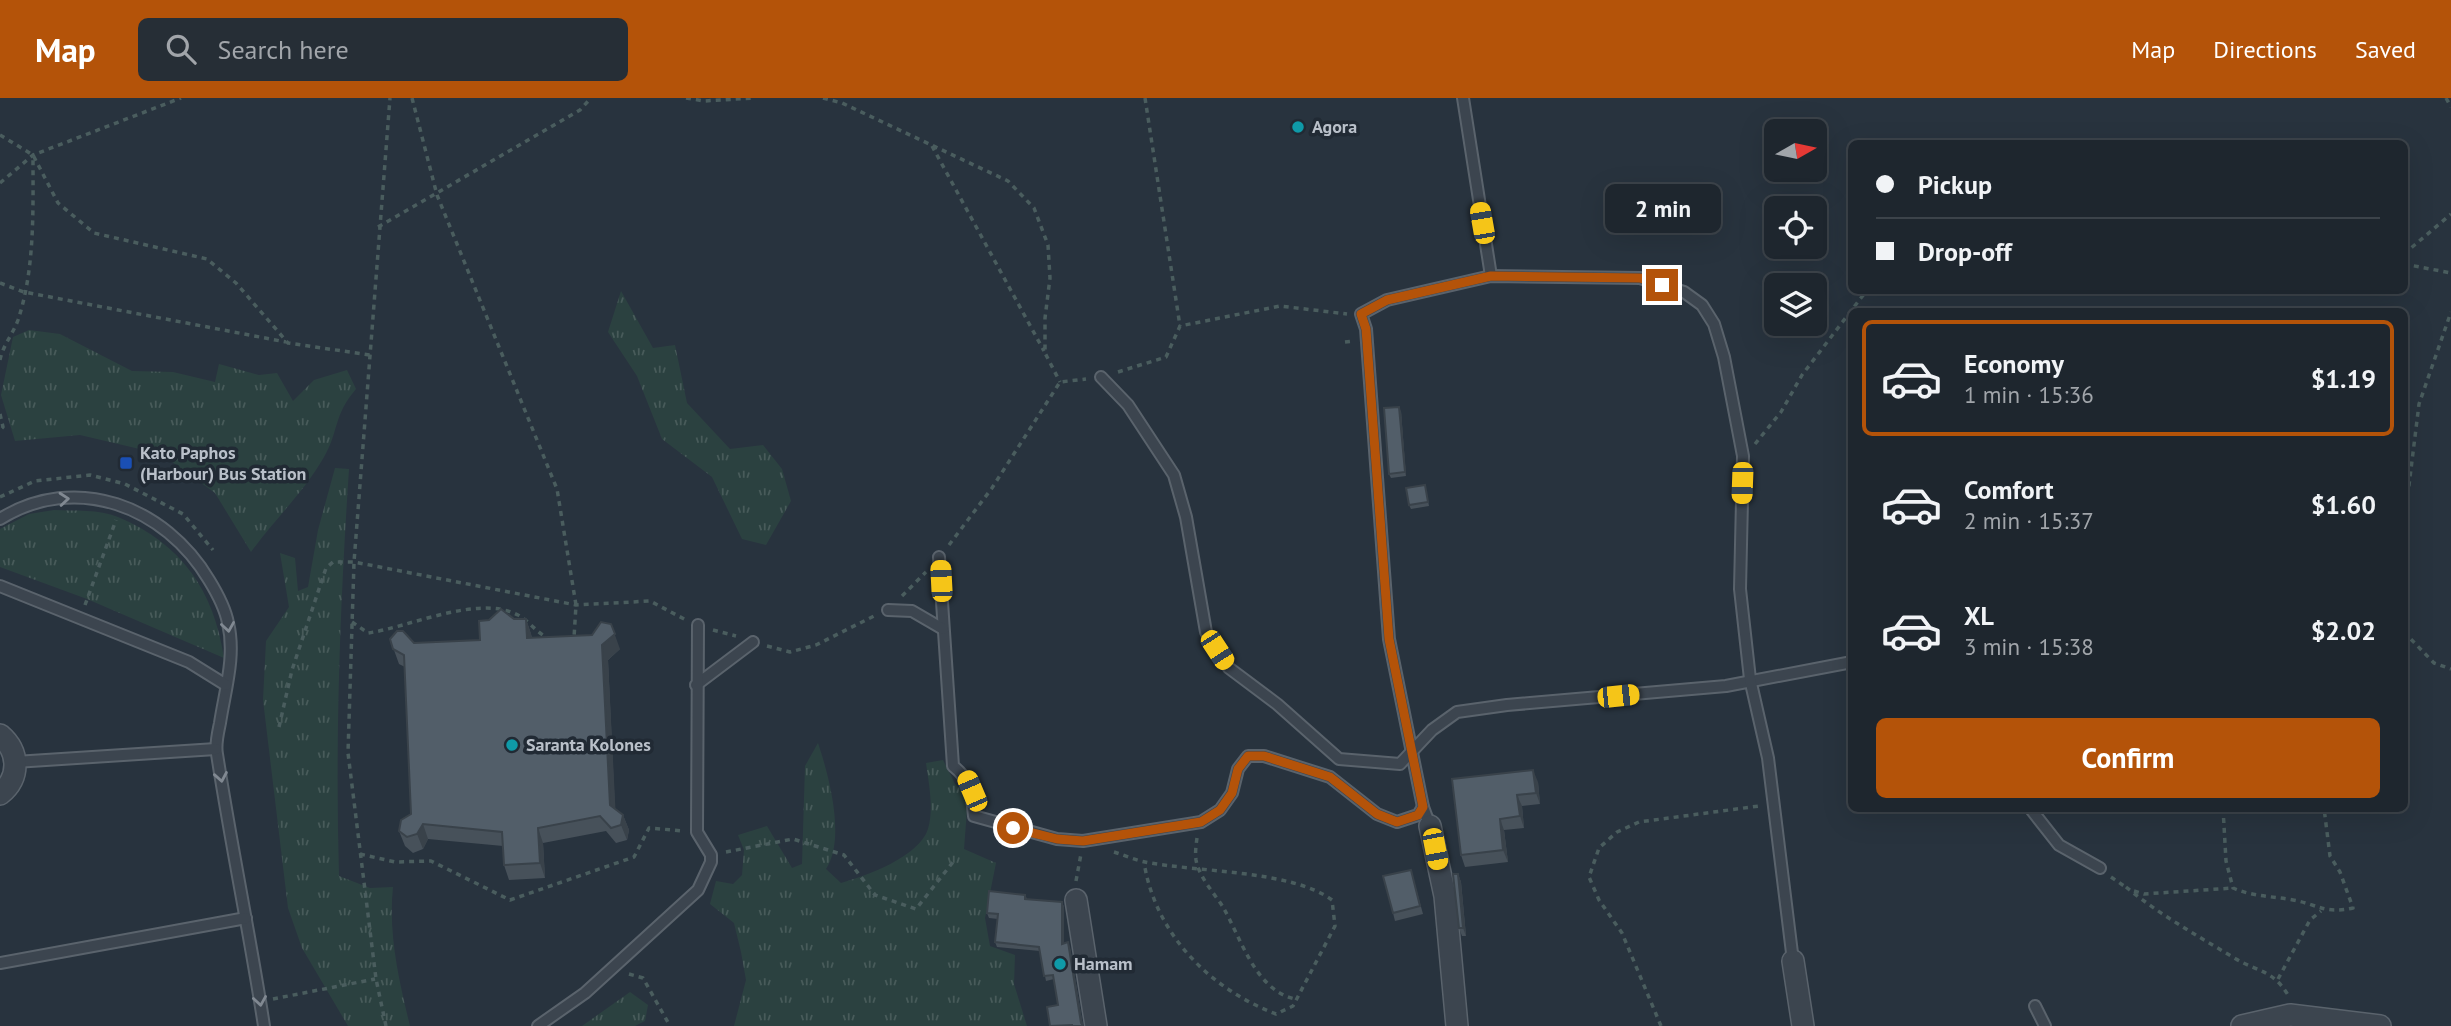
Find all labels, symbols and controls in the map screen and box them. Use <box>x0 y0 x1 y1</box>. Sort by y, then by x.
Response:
search box <box>138 18 628 81</box>
text: Map <box>35 28 96 71</box>
icon: search <box>162 30 200 68</box>
text: Search here <box>218 33 349 66</box>
text: Map <box>2131 34 2175 65</box>
text: Directions <box>2213 34 2317 65</box>
text: Saved <box>2355 34 2416 65</box>
place label: Agora <box>1312 115 1357 138</box>
marker: Agora <box>1290 119 1306 135</box>
north arrow <box>1764 119 1827 182</box>
map controls <box>1764 119 1827 336</box>
text: Pickup <box>1918 168 1992 201</box>
callout: 2 min <box>1604 184 1720 232</box>
text: 2 min <box>1635 194 1691 223</box>
button: locate <box>1764 196 1827 259</box>
car <box>1469 200 1496 246</box>
text: Drop-off <box>1918 235 2012 268</box>
route end <box>1646 269 1678 301</box>
button: layers <box>1764 273 1827 336</box>
icon: car <box>1880 347 1943 410</box>
text: Economy <box>1964 347 2064 380</box>
text: $1.19 <box>2311 362 2376 395</box>
text: 1 min · 15:36 <box>1964 380 2094 409</box>
place label: Kato Paphos (Harbour) Bus Station <box>140 441 306 485</box>
marker: Kato Paphos (Harbour) Bus Station <box>118 455 134 471</box>
car <box>1731 462 1754 504</box>
icon: car <box>1880 473 1943 536</box>
text: Comfort <box>1964 473 2054 506</box>
text: $1.60 <box>2311 488 2376 521</box>
one-way arrow <box>59 492 70 507</box>
text: 2 min · 15:37 <box>1964 506 2094 535</box>
car <box>930 559 953 603</box>
icon: car <box>1880 599 1943 662</box>
text: XL <box>1964 599 1994 632</box>
text: $2.02 <box>2311 614 2376 647</box>
one-way arrow <box>220 621 235 633</box>
car <box>1197 627 1238 673</box>
text: 3 min · 15:38 <box>1964 632 2094 661</box>
car <box>1597 683 1640 709</box>
button: Confirm <box>1876 718 2380 798</box>
place label: Saranta Kolones <box>526 733 651 756</box>
marker: Saranta Kolones <box>504 737 520 753</box>
car <box>955 768 990 814</box>
one-way arrow <box>213 771 228 783</box>
route start <box>997 812 1029 844</box>
car <box>1421 826 1450 872</box>
place label: Hamam <box>1074 952 1133 975</box>
marker: Hamam <box>1052 956 1068 972</box>
one-way arrow <box>252 995 267 1007</box>

